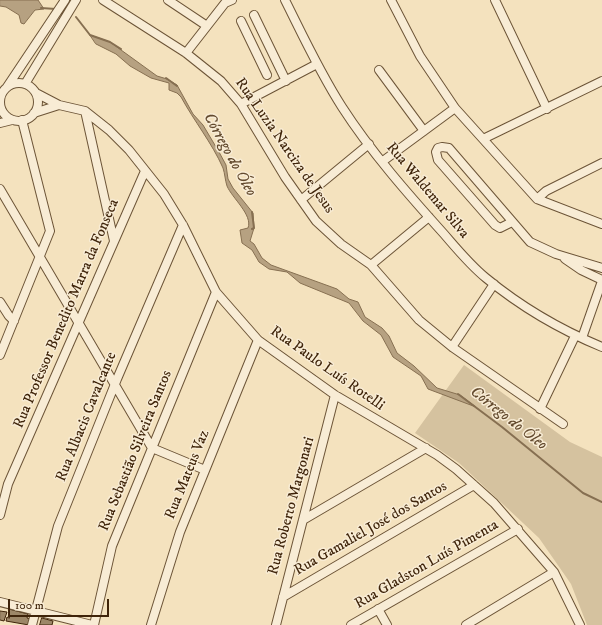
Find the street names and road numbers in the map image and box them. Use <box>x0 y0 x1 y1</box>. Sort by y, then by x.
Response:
street label: Rua Luzia Narciza de Jesus <box>230 75 338 217</box>
street label: Rua Waldemar Silva <box>382 139 472 243</box>
street label: Rua Professor Benedito Marra da Fonseca <box>10 197 124 431</box>
street label: Rua Paulo Luís Rotelli <box>266 323 388 415</box>
street label: Rua Albacis Cavalcante <box>53 350 121 484</box>
street label: Rua Sebastião Silveira Santos <box>95 368 177 534</box>
street label: Rua Mateus Vaz <box>162 428 214 522</box>
street label: Rua Roberto Margonari <box>265 435 319 577</box>
street label: Rua Gamaliel José dos Santos <box>292 478 450 580</box>
street label: Rua Gladston Luís Pimenta <box>352 516 502 614</box>

